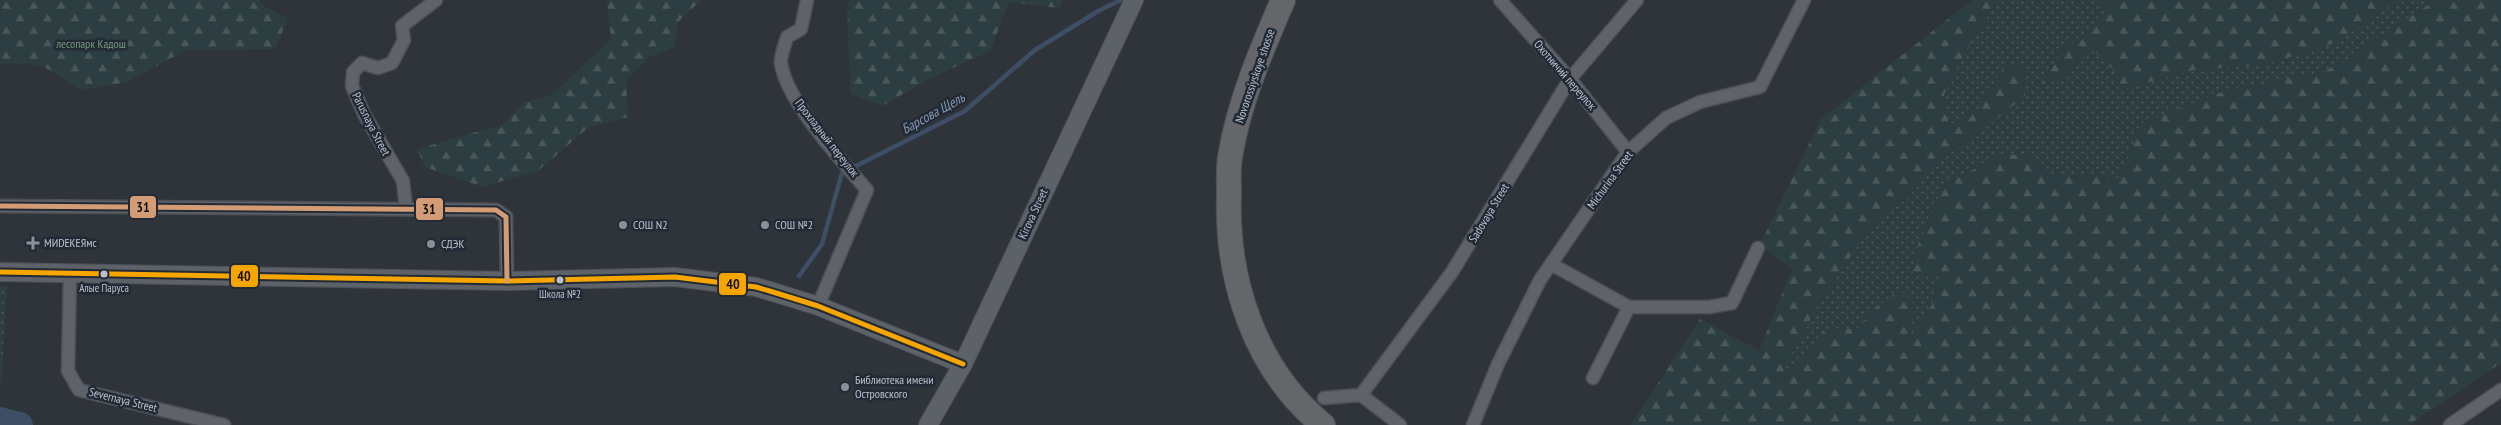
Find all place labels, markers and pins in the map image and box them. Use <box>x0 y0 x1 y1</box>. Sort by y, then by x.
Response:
place label: СОШ N2 <box>633 217 668 232</box>
place label: СОШ №2 <box>775 217 813 232</box>
marker: СОШ N2 <box>617 219 629 231</box>
marker: СОШ №2 <box>759 219 771 231</box>
place label: МИDЕКЕЯмс <box>44 235 97 250</box>
marker: МИDЕКЕЯмс <box>26 236 40 250</box>
place label: СДЭК <box>441 236 464 251</box>
marker: СДЭК <box>425 238 437 250</box>
marker: Алые Паруса <box>99 269 109 279</box>
marker: Школа №2 <box>555 275 565 285</box>
place label: Алые Паруса <box>79 281 129 295</box>
place label: Школа №2 <box>539 287 581 301</box>
place label: Библиотека имени Островского <box>855 372 934 401</box>
marker: Библиотека имени Островского <box>839 381 851 393</box>

